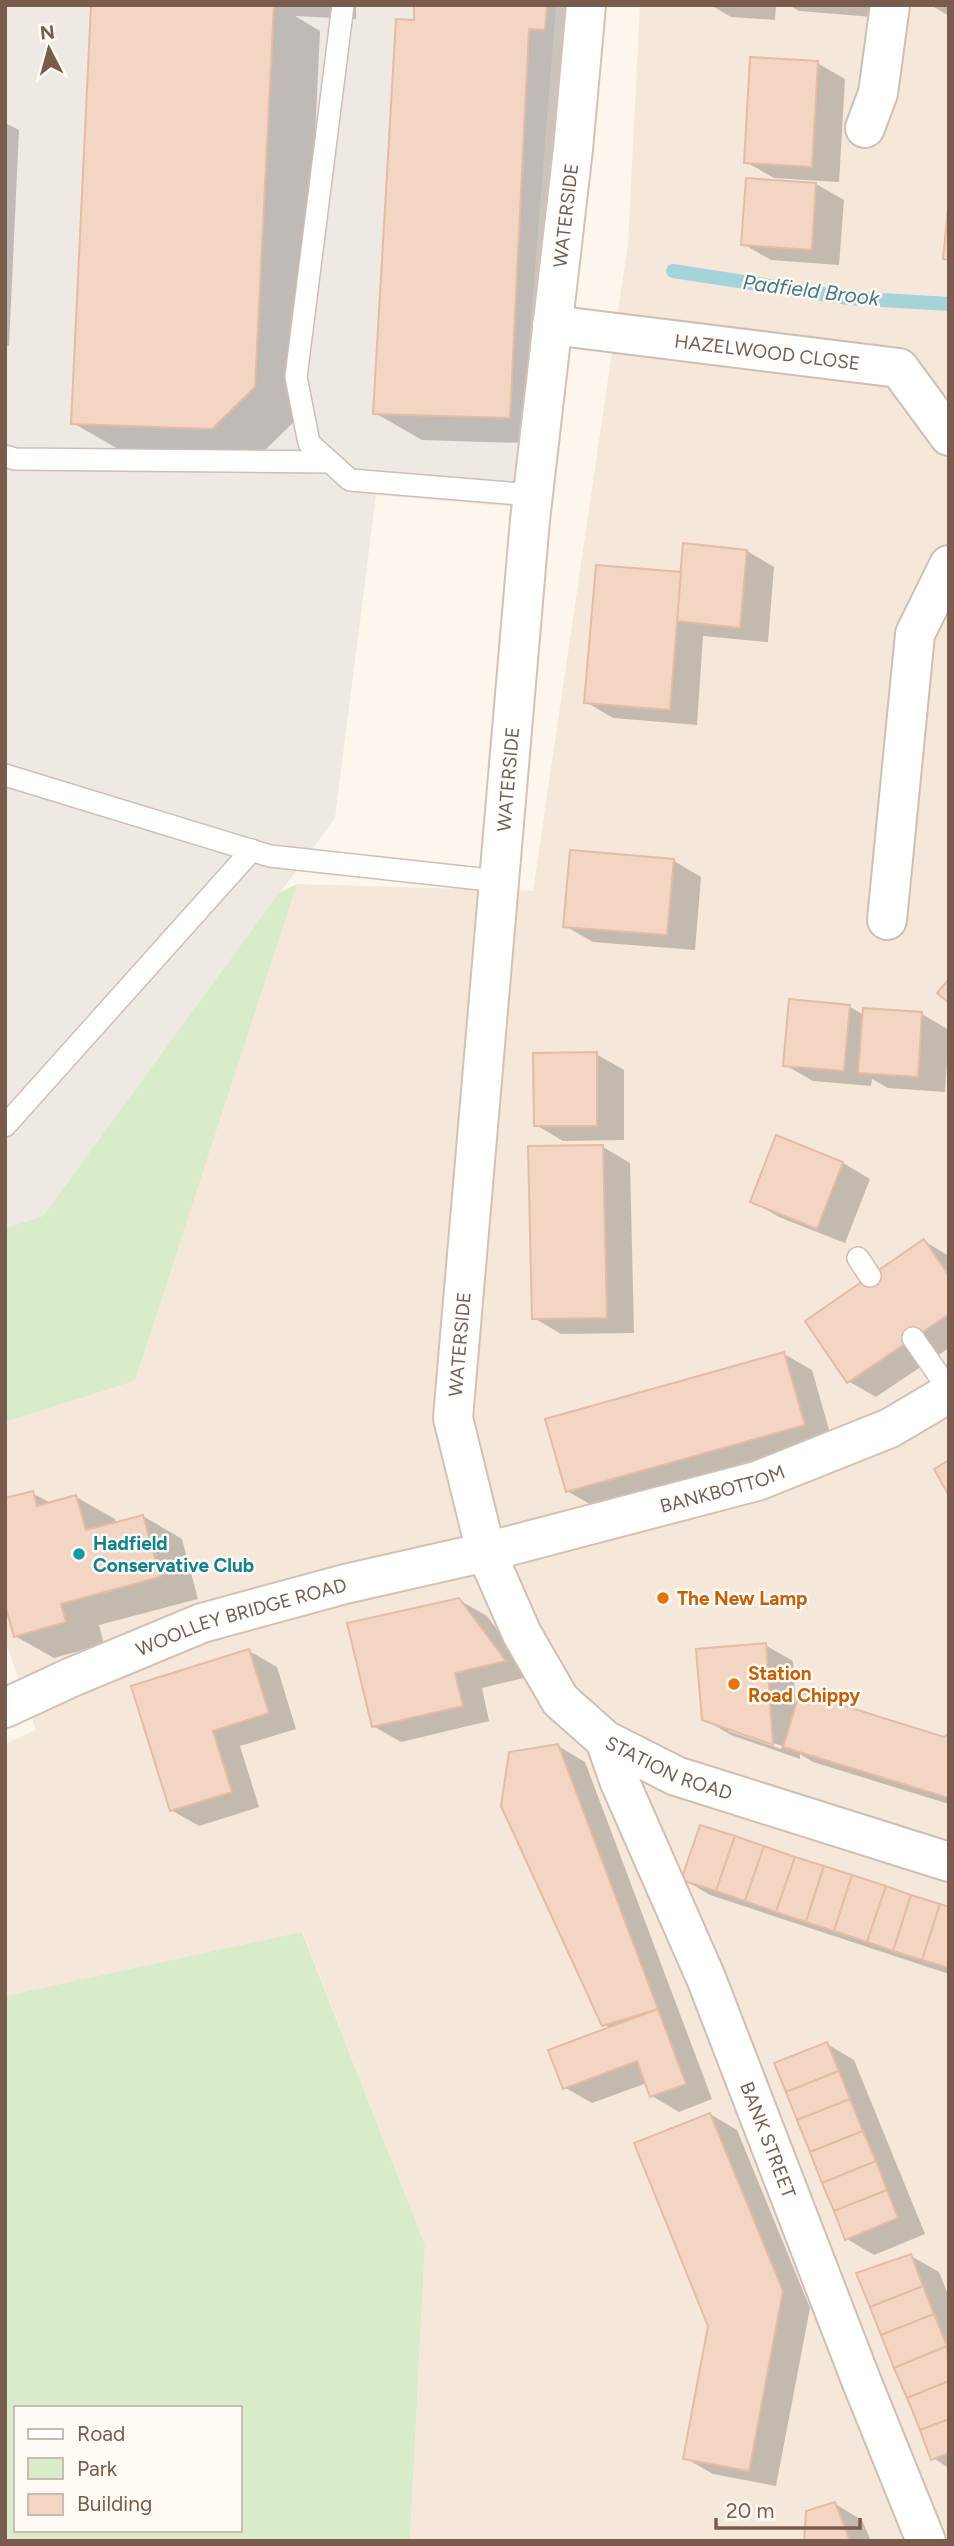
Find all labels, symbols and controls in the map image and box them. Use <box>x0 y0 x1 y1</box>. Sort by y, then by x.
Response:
north arrow <box>14 14 84 84</box>
text: N <box>39 20 56 45</box>
street label: WATERSIDE <box>548 162 583 269</box>
water label: Padfield Brook <box>741 269 882 311</box>
street label: HAZELWOOD CLOSE <box>673 329 862 375</box>
street label: WATERSIDE <box>492 726 524 833</box>
street label: WATERSIDE <box>443 1291 475 1398</box>
street label: BANKBOTTOM <box>657 1460 788 1517</box>
place label: Hadfield Conservative Club <box>93 1532 254 1577</box>
marker: Hadfield Conservative Club <box>71 1546 87 1562</box>
street label: WOOLLEY BRIDGE ROAD <box>133 1573 349 1661</box>
place label: The New Lamp <box>677 1587 807 1610</box>
marker: The New Lamp <box>655 1590 671 1606</box>
place label: Station Road Chippy <box>748 1662 860 1707</box>
marker: Station Road Chippy <box>726 1676 742 1692</box>
street label: STATION ROAD <box>602 1731 735 1805</box>
street label: BANK STREET <box>736 2078 801 2202</box>
legend <box>14 2406 242 2532</box>
text: Road <box>77 2421 125 2446</box>
text: Park <box>77 2456 118 2481</box>
scale bar <box>716 2486 860 2530</box>
text: Building <box>77 2491 152 2516</box>
text: 20 m <box>726 2498 774 2523</box>

